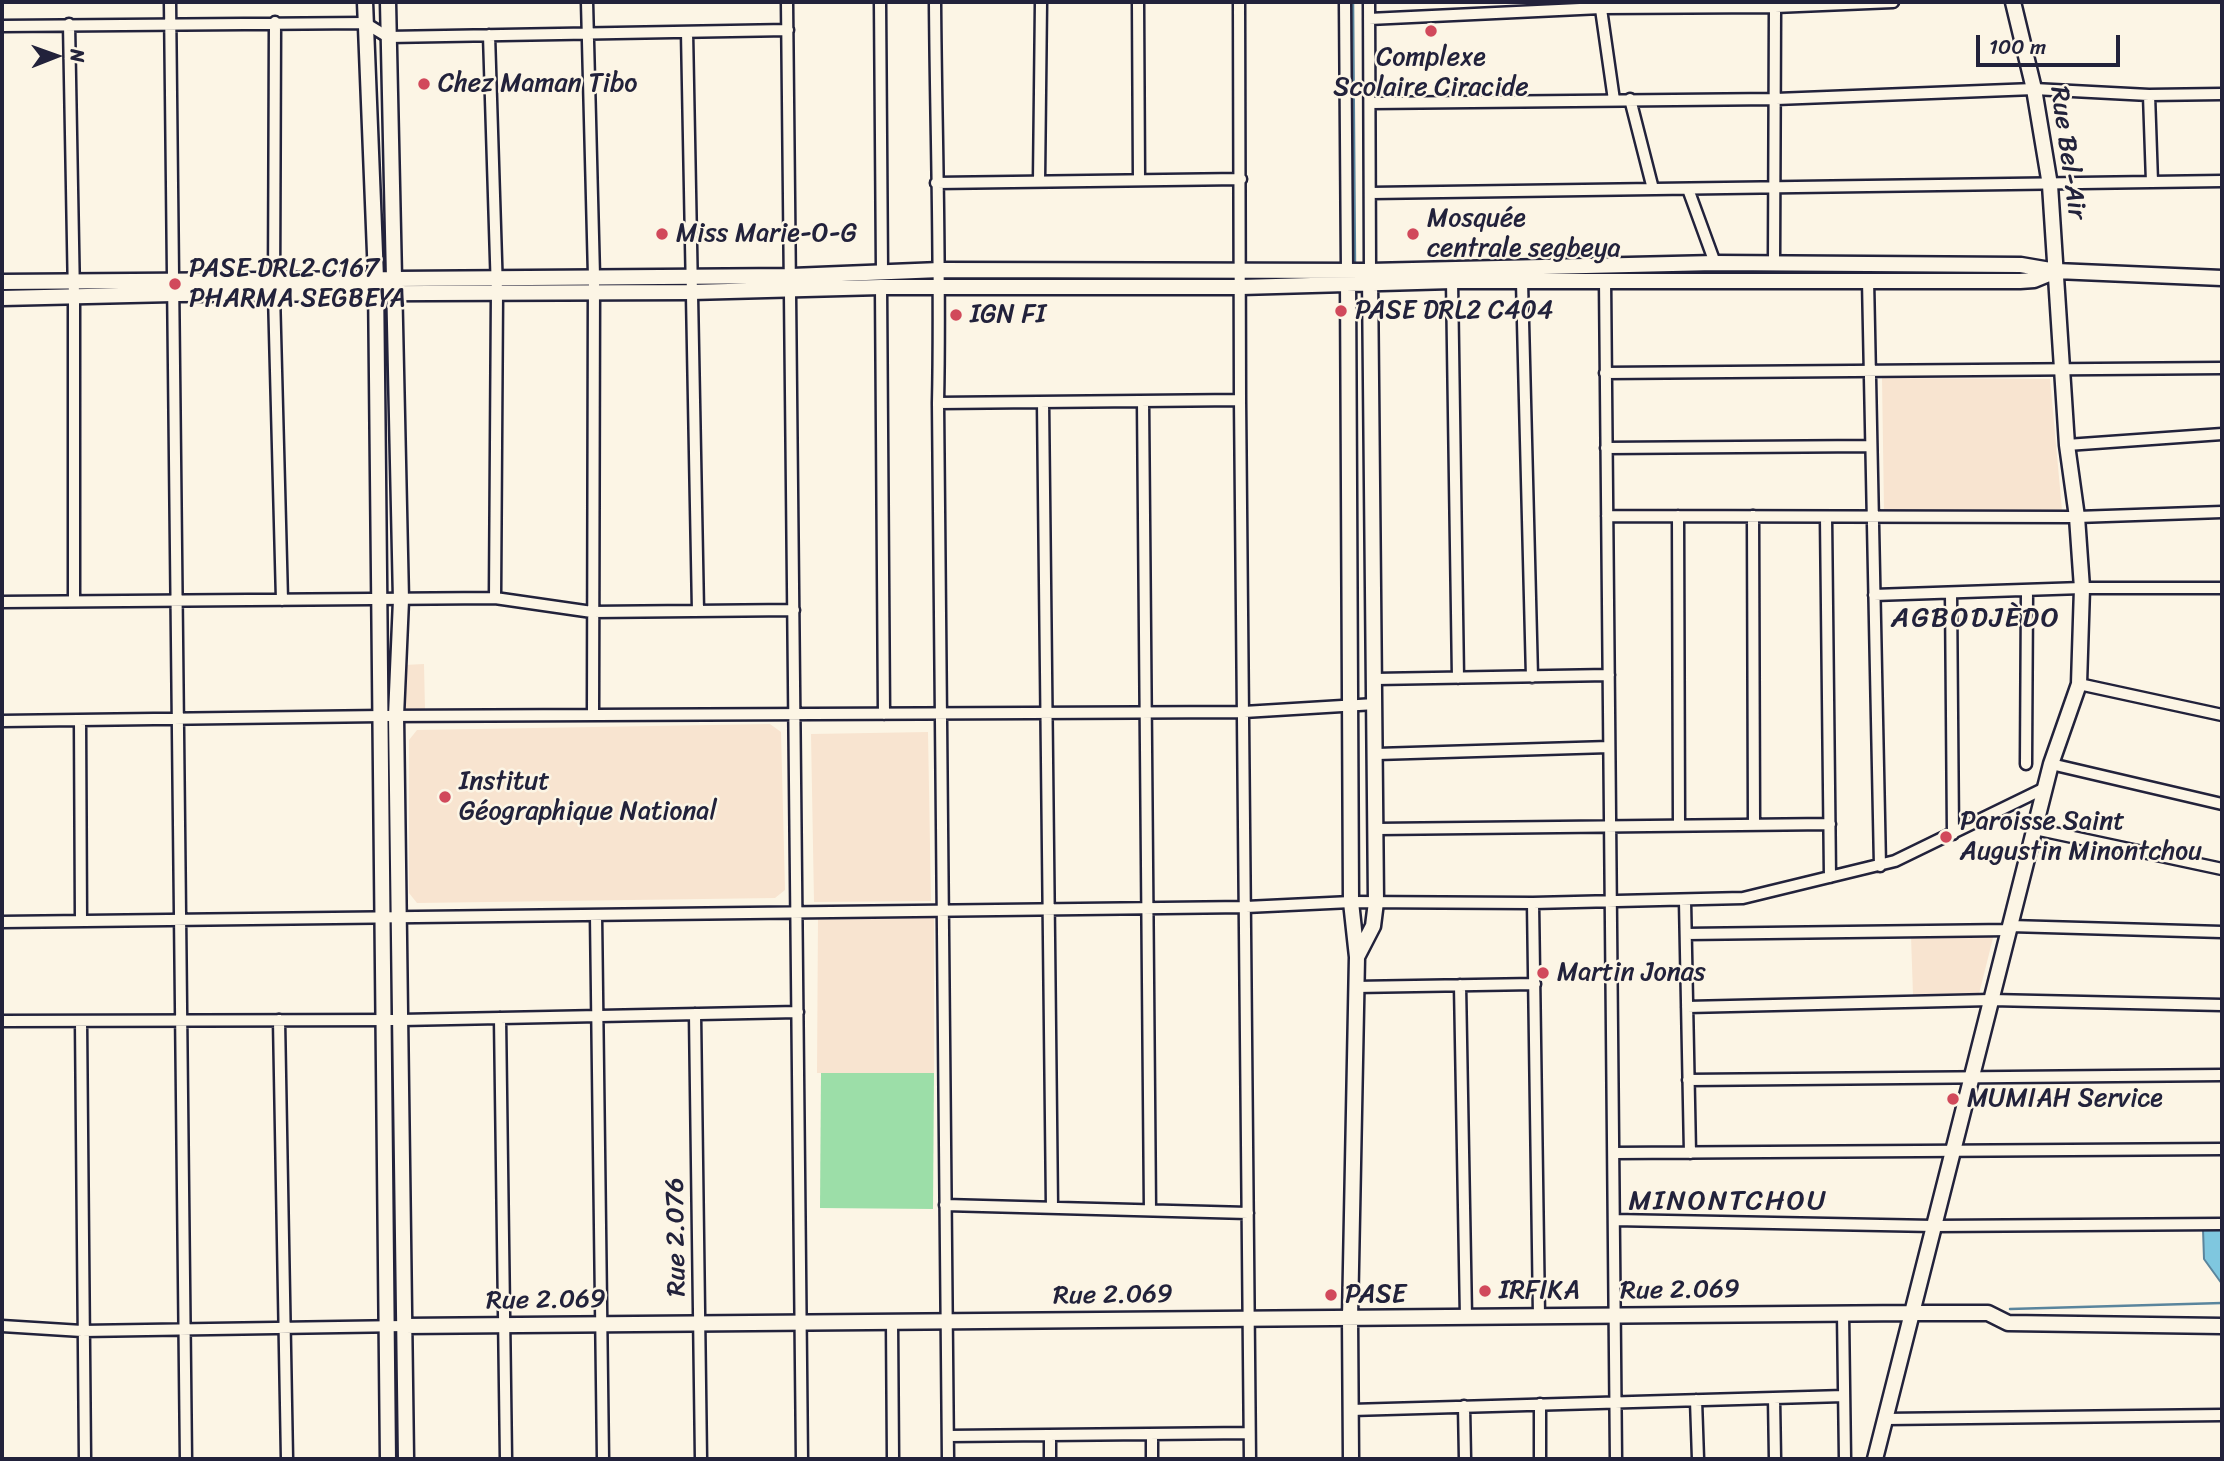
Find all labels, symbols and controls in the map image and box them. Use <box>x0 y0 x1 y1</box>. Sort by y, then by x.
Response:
north arrow <box>21 21 91 91</box>
scale bar <box>1979 21 2122 65</box>
marker: Complexe Scolaire Ciracide <box>1423 23 1439 39</box>
text: 100 m <box>1989 28 2046 66</box>
place label: Complexe Scolaire Ciracide <box>1333 42 1529 104</box>
text: N <box>61 49 94 62</box>
place label: Chez Maman Tibo <box>438 68 637 100</box>
marker: Chez Maman Tibo <box>416 76 432 92</box>
street label: Rue Bel-Air <box>2042 84 2092 222</box>
place label: Mosquée centrale segbeya <box>1427 203 1620 264</box>
place label: Miss Marie-O-G <box>676 218 857 250</box>
marker: Miss Marie-O-G <box>654 226 670 242</box>
marker: Mosquée centrale segbeya <box>1405 226 1421 242</box>
place label: PASE DRL2 C167 PHARMA SEGBEYA <box>189 253 406 314</box>
marker: PASE DRL2 C167 PHARMA SEGBEYA <box>167 276 183 292</box>
place label: PASE DRL2 C404 <box>1355 295 1553 327</box>
place label: IGN FI <box>970 299 1046 331</box>
marker: PASE DRL2 C404 <box>1333 303 1349 319</box>
marker: IGN FI <box>948 307 964 323</box>
district label: AGBODJÈDO <box>1892 602 2060 636</box>
place label: Institut Géographique National <box>459 766 717 828</box>
marker: Institut Géographique National <box>437 789 453 805</box>
place label: Paroisse Saint Augustin Minontchou <box>1960 806 2202 868</box>
marker: Paroisse Saint Augustin Minontchou <box>1938 829 1954 845</box>
place label: Martin Jonas <box>1557 957 1706 989</box>
marker: Martin Jonas <box>1535 965 1551 981</box>
place label: MUMIAH Service <box>1967 1083 2163 1115</box>
marker: MUMIAH Service <box>1945 1091 1961 1107</box>
street label: Rue 2.076 <box>660 1177 694 1297</box>
district label: MINONTCHOU <box>1629 1185 1827 1219</box>
street label: Rue 2.069 <box>1620 1274 1740 1308</box>
place label: IRFIKA <box>1499 1275 1580 1307</box>
street label: Rue 2.069 <box>1053 1279 1173 1313</box>
place label: PASE <box>1345 1279 1406 1311</box>
marker: IRFIKA <box>1477 1283 1493 1299</box>
street label: Rue 2.069 <box>486 1284 606 1318</box>
marker: PASE <box>1323 1287 1339 1303</box>

